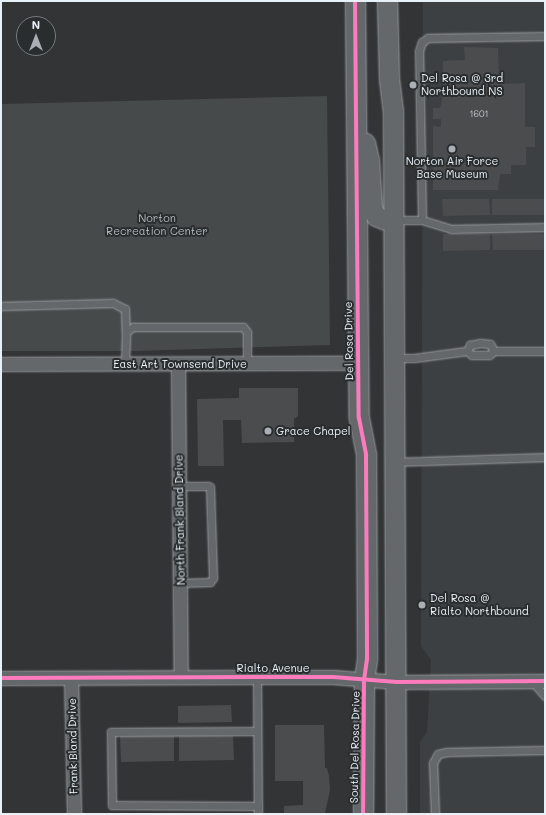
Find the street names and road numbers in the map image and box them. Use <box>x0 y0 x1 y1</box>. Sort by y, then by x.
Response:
street label: Del Rosa Drive <box>342 301 356 381</box>
street label: East Art Townsend Drive <box>113 357 247 371</box>
street label: North Frank Bland Drive <box>172 454 188 586</box>
street label: Rialto Avenue <box>237 661 309 675</box>
street label: South Del Rosa Drive <box>347 691 363 803</box>
street label: Frank Bland Drive <box>66 698 80 794</box>

